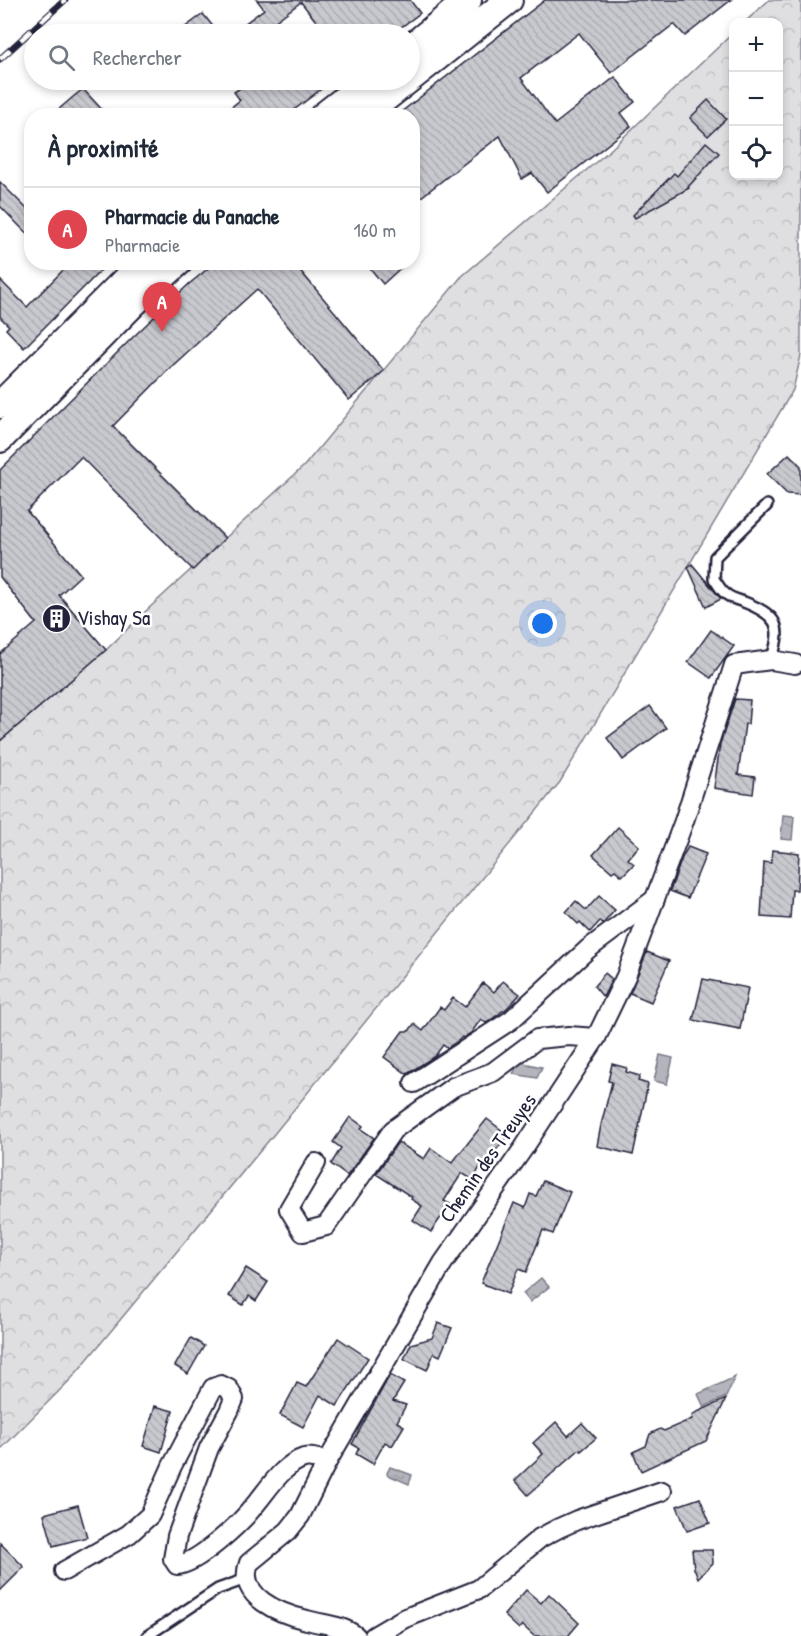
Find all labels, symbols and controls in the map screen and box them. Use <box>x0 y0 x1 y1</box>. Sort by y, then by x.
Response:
map controls <box>729 18 783 180</box>
button: + <box>729 18 783 72</box>
search box <box>24 24 420 90</box>
icon: search <box>45 41 78 74</box>
text: Rechercher <box>93 42 182 72</box>
button: − <box>729 72 783 126</box>
button: locate <box>729 126 783 180</box>
text: À proximité <box>48 130 159 165</box>
text: Pharmacie du Panache <box>105 201 280 231</box>
text: A <box>63 216 72 243</box>
text: 160 m <box>354 216 396 243</box>
text: Pharmacie <box>105 231 180 258</box>
pin: A <box>142 282 182 332</box>
building icon: Vishay Sa <box>40 602 72 634</box>
place label: Vishay Sa <box>77 603 150 632</box>
your location <box>528 609 557 638</box>
street label: Chemin des Treuyes <box>432 1087 543 1228</box>

